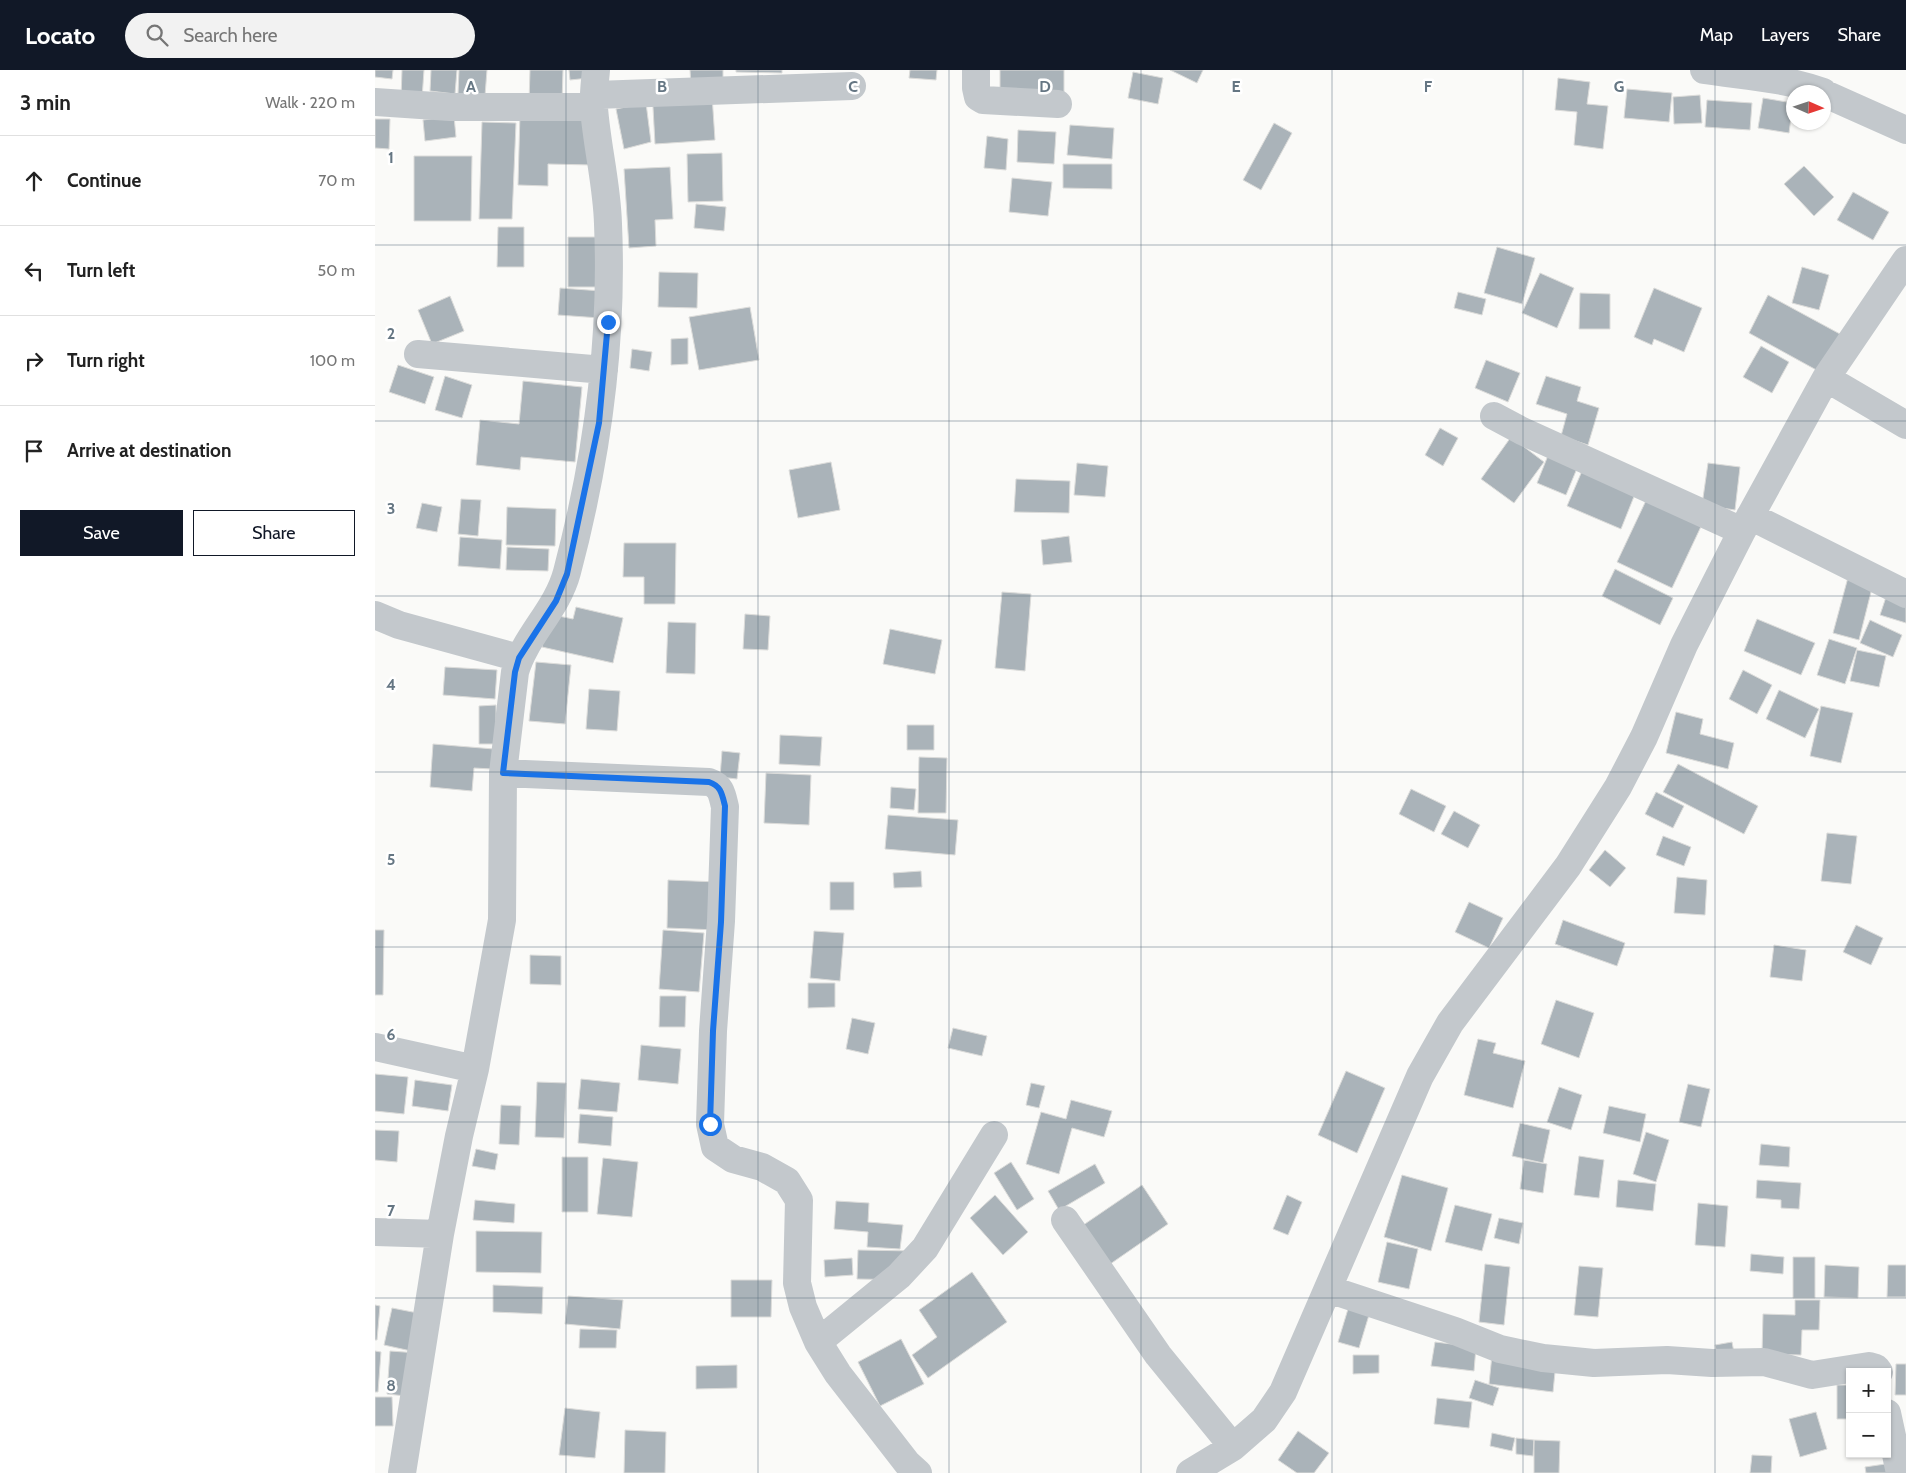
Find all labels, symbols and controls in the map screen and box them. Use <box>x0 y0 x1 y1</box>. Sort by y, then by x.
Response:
search box <box>125 13 475 58</box>
text: Locato <box>25 21 95 50</box>
icon: search <box>143 21 171 49</box>
text: Search here <box>183 24 278 47</box>
text: Map <box>1700 24 1733 46</box>
text: Layers <box>1761 24 1810 46</box>
text: Share <box>1838 24 1881 46</box>
text: A <box>466 77 476 96</box>
text: B <box>657 77 667 96</box>
text: C <box>848 77 858 96</box>
text: D <box>1039 77 1051 96</box>
text: E <box>1231 77 1241 96</box>
text: F <box>1424 77 1433 96</box>
text: G <box>1614 77 1624 96</box>
north arrow <box>1786 85 1831 130</box>
text: 3 min <box>20 90 71 115</box>
text: Walk · 220 m <box>265 93 355 112</box>
text: 1 <box>388 148 394 167</box>
icon: ahead <box>20 167 48 195</box>
text: Continue <box>67 169 141 192</box>
text: 70 m <box>318 171 355 190</box>
icon: left <box>20 257 48 285</box>
text: Turn left <box>67 259 135 282</box>
text: 50 m <box>318 261 355 280</box>
route end <box>597 311 620 334</box>
text: 2 <box>387 324 395 343</box>
icon: right <box>20 347 48 375</box>
text: Turn right <box>67 349 145 372</box>
text: 100 m <box>310 351 355 370</box>
icon: arrive <box>20 437 48 465</box>
text: Arrive at destination <box>67 439 231 462</box>
text: 3 <box>387 499 395 518</box>
button: Save <box>20 510 183 556</box>
button: Share <box>193 510 355 556</box>
text: 4 <box>386 675 396 694</box>
text: 5 <box>387 850 395 869</box>
text: 6 <box>387 1025 396 1044</box>
route start <box>699 1113 722 1136</box>
text: 7 <box>387 1201 396 1220</box>
map controls <box>1846 1368 1891 1458</box>
button: + <box>1846 1368 1891 1413</box>
text: 8 <box>386 1376 396 1395</box>
button: − <box>1846 1413 1891 1458</box>

